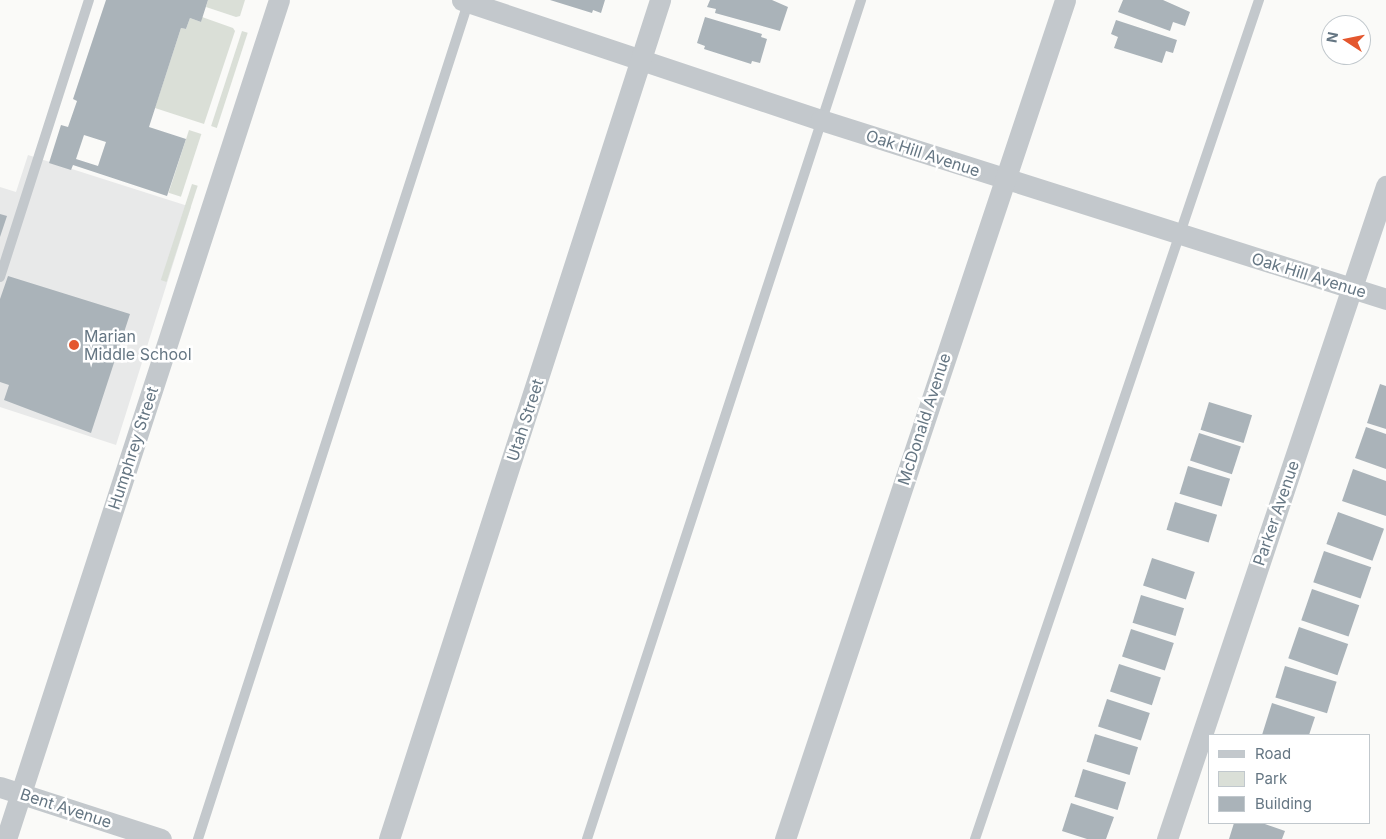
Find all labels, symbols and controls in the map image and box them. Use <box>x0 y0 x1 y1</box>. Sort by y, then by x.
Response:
north arrow <box>1321 15 1371 65</box>
text: N <box>1322 30 1341 44</box>
street label: Oak Hill Avenue <box>864 126 982 180</box>
street label: Oak Hill Avenue <box>1249 248 1369 302</box>
place label: Marian Middle School <box>84 326 192 364</box>
marker: Marian Middle School <box>68 339 80 351</box>
street label: McDonald Avenue <box>894 351 954 487</box>
street label: Utah Street <box>503 376 547 464</box>
street label: Humphrey Street <box>104 384 162 512</box>
street label: Parker Avenue <box>1249 458 1303 568</box>
legend <box>1208 734 1371 824</box>
text: Road <box>1255 744 1291 763</box>
text: Park <box>1255 769 1287 788</box>
street label: Bent Avenue <box>18 784 114 832</box>
text: Building <box>1255 794 1312 813</box>

